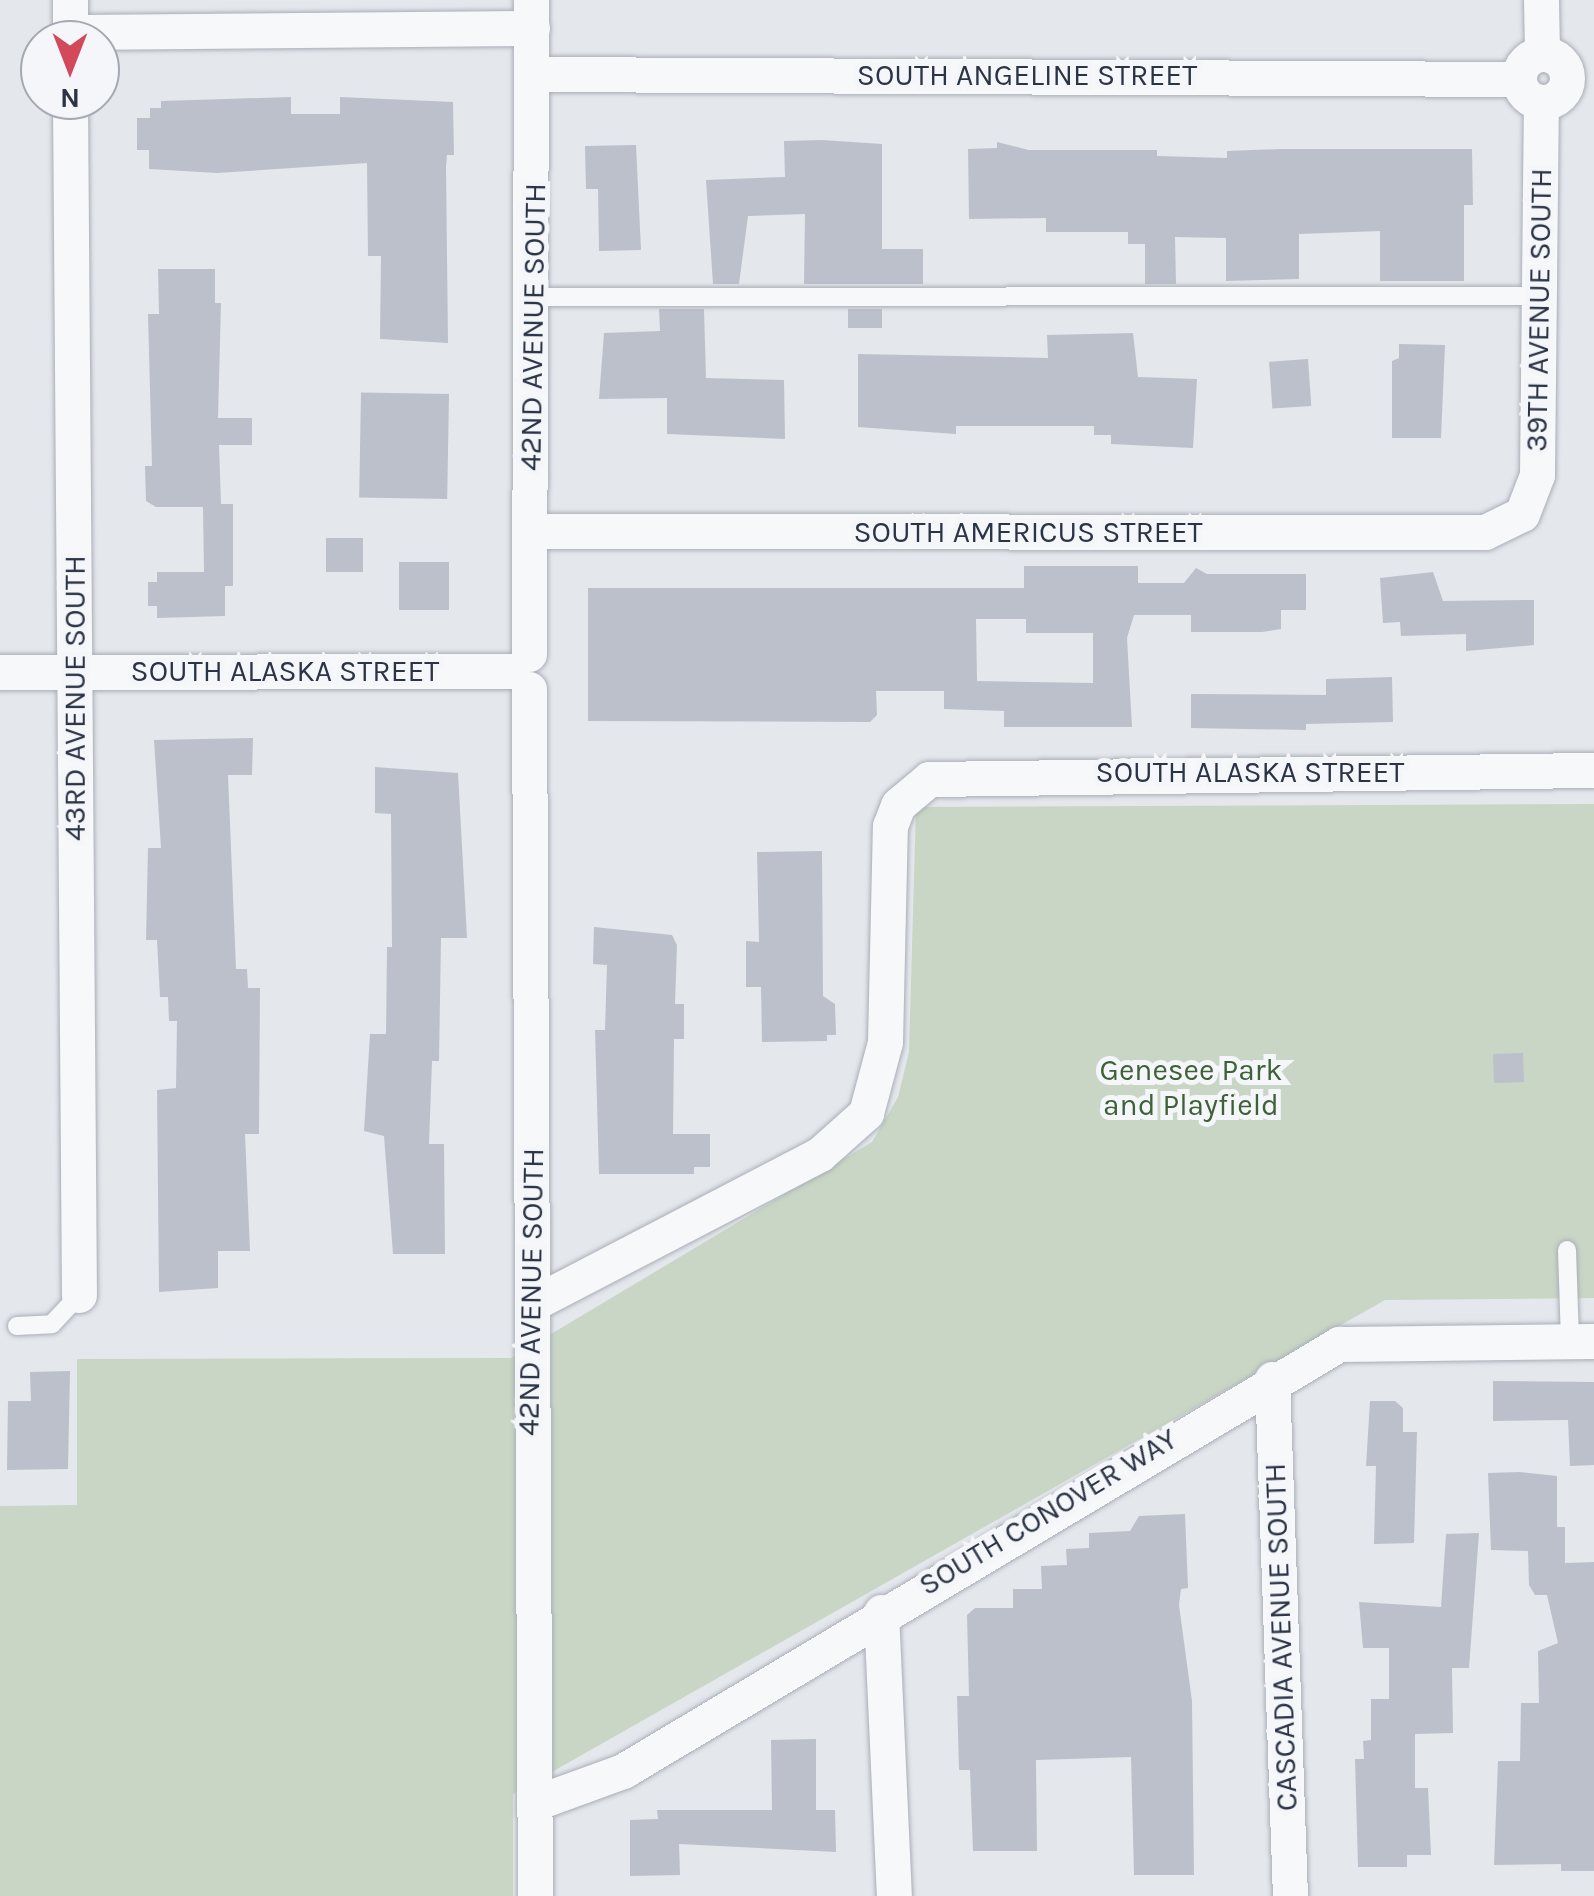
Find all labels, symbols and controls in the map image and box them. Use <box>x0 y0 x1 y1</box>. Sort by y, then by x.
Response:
north arrow <box>20 20 120 120</box>
street label: SOUTH ANGELINE STREET <box>857 57 1197 93</box>
text: N <box>60 82 80 115</box>
street label: 39TH AVENUE SOUTH <box>1519 168 1559 452</box>
street label: 42ND AVENUE SOUTH <box>512 183 554 471</box>
street label: SOUTH AMERICUS STREET <box>853 514 1203 550</box>
street label: 43RD AVENUE SOUTH <box>57 555 93 841</box>
street label: SOUTH ALASKA STREET <box>131 653 439 689</box>
street label: SOUTH ALASKA STREET <box>1096 754 1404 790</box>
park label: Genesee Park and Playfield <box>1100 1052 1282 1122</box>
street label: 42ND AVENUE SOUTH <box>510 1148 552 1436</box>
street label: SOUTH CONOVER WAY <box>912 1421 1184 1603</box>
street label: CASCADIA AVENUE SOUTH <box>1257 1462 1305 1812</box>

